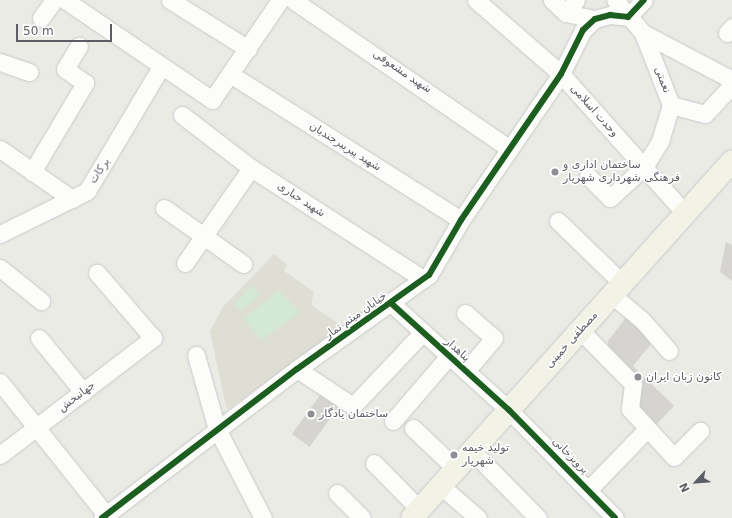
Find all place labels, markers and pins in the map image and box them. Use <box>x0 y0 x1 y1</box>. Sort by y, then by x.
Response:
place label: ساختمان اداری و فرهنگی شهرداری شهریار <box>563 159 680 185</box>
marker: ساختمان اداری و فرهنگی شهرداری شهریار <box>550 167 560 177</box>
place label: کانون زبان ایران <box>646 370 722 384</box>
marker: کانون زبان ایران <box>633 372 643 382</box>
place label: ساختمان یادگار <box>319 407 388 421</box>
marker: ساختمان یادگار <box>306 409 316 419</box>
place label: تولید خیمه شهریار <box>462 442 509 468</box>
marker: تولید خیمه شهریار <box>449 450 459 460</box>

